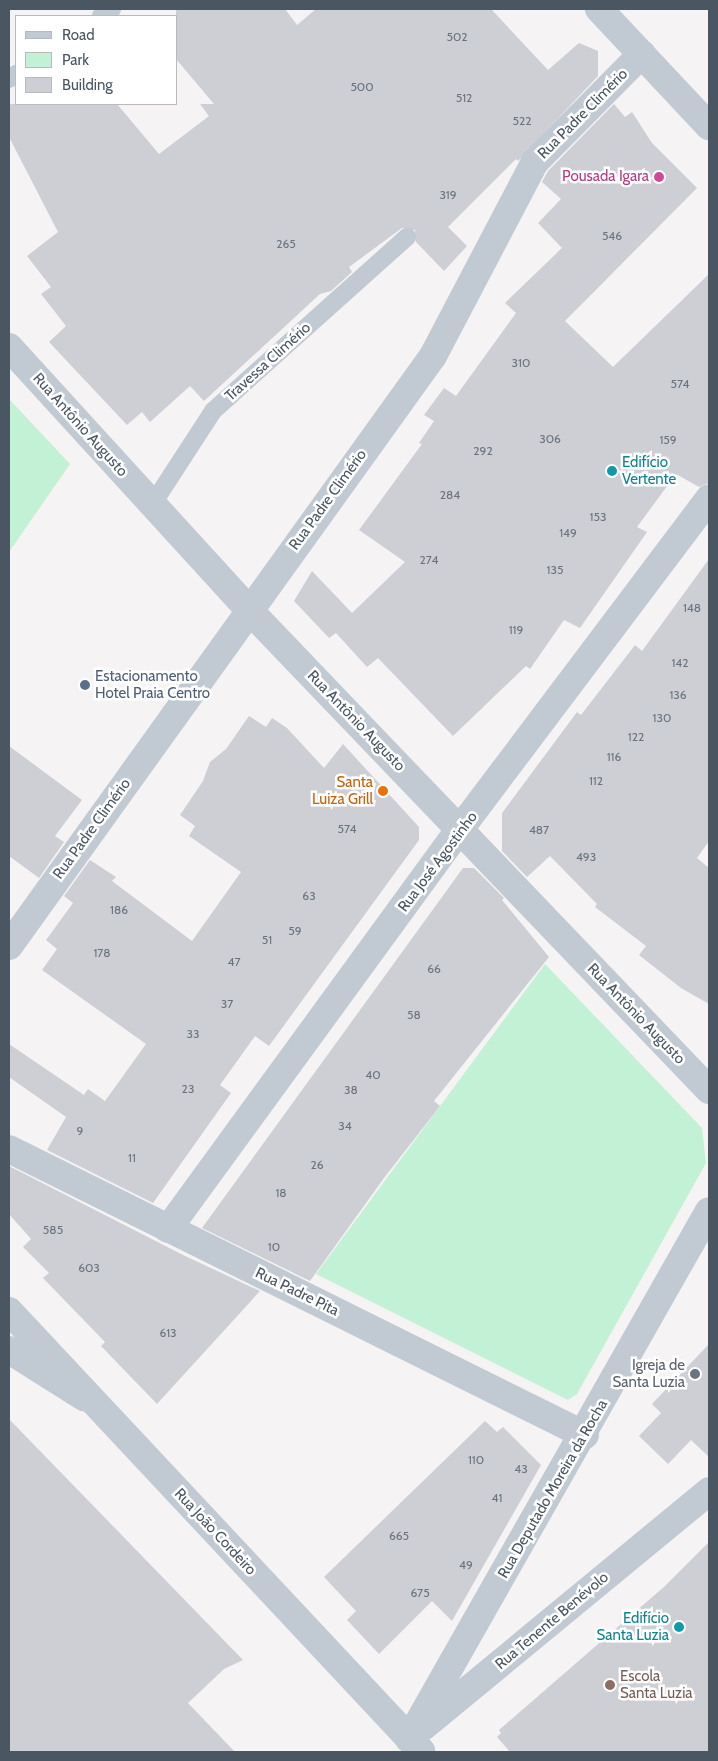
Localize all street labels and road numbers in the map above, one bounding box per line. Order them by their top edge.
street label: Rua Padre Climério [534,65,632,163]
street label: Travessa Climério [221,319,315,405]
street label: Rua Antônio Augusto [29,370,131,480]
street label: Rua Padre Climério [286,446,370,554]
street label: Rua Antônio Augusto [303,667,409,775]
street label: Rua Padre Climério [50,775,134,883]
street label: Rua José Agostinho [395,808,481,916]
street label: Rua Antônio Augusto [583,960,689,1068]
street label: Rua Padre Pita [252,1264,342,1320]
street label: Rua Deputado Moreira da Rocha [494,1397,612,1581]
street label: Rua João Cordeiro [170,1485,260,1579]
street label: Rua Tenente Benévolo [492,1568,612,1674]

